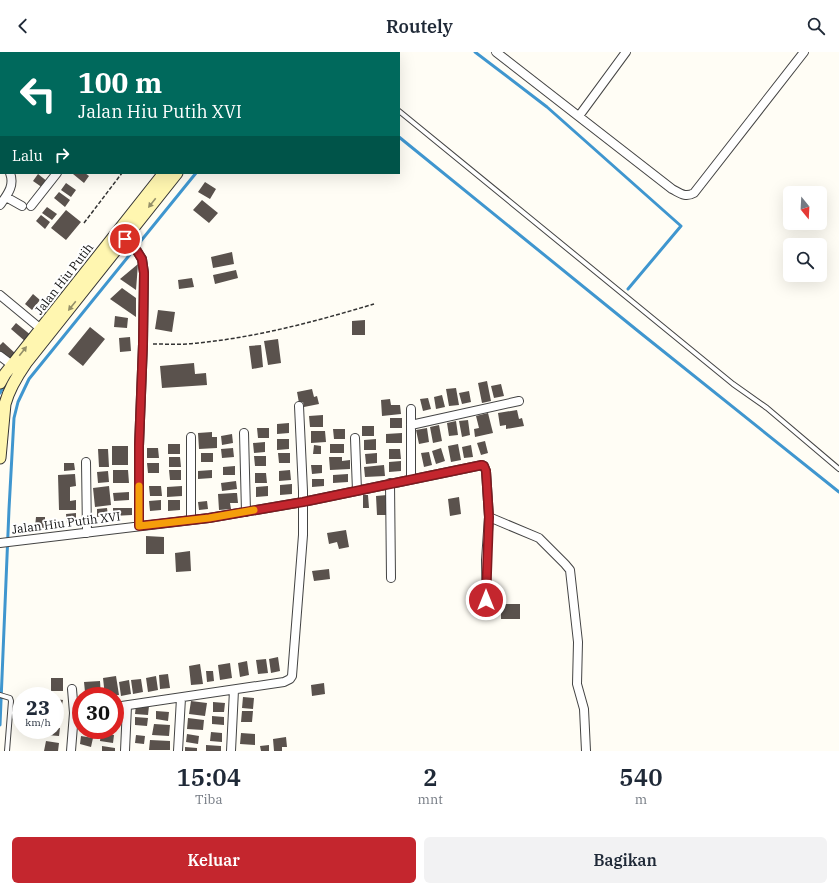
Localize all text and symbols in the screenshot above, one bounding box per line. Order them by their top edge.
icon: back [12,15,34,37]
text: Routely [386,15,453,38]
icon: search [805,15,827,37]
text: 100 m [78,64,162,101]
icon: left [12,68,64,120]
text: Jalan Hiu Putih XVI [78,100,242,123]
icon: right [51,144,73,166]
text: Lalu [12,146,43,165]
north arrow [783,186,827,230]
map controls [783,186,827,282]
one-way arrow [148,198,157,209]
pin [108,222,142,256]
icon: arrive [114,228,136,250]
button: search [783,238,827,282]
street label: Jalan Hiu Putih [31,240,96,317]
one-way arrow [68,301,77,311]
one-way arrow [19,346,27,357]
street label: Jalan Hiu Putih XVI [11,508,121,537]
position arrow [465,579,507,621]
speed limit sign: 30 [72,687,124,739]
text: 23 [26,694,50,721]
text: km/h [25,716,51,729]
text: 15:04 [176,761,241,793]
text: 2 [423,761,437,793]
text: 540 [619,761,663,793]
text: Tiba [195,791,223,808]
text: mnt [418,791,443,808]
text: m [635,791,647,808]
button: Keluar [12,837,416,883]
button: Bagikan [424,837,827,883]

